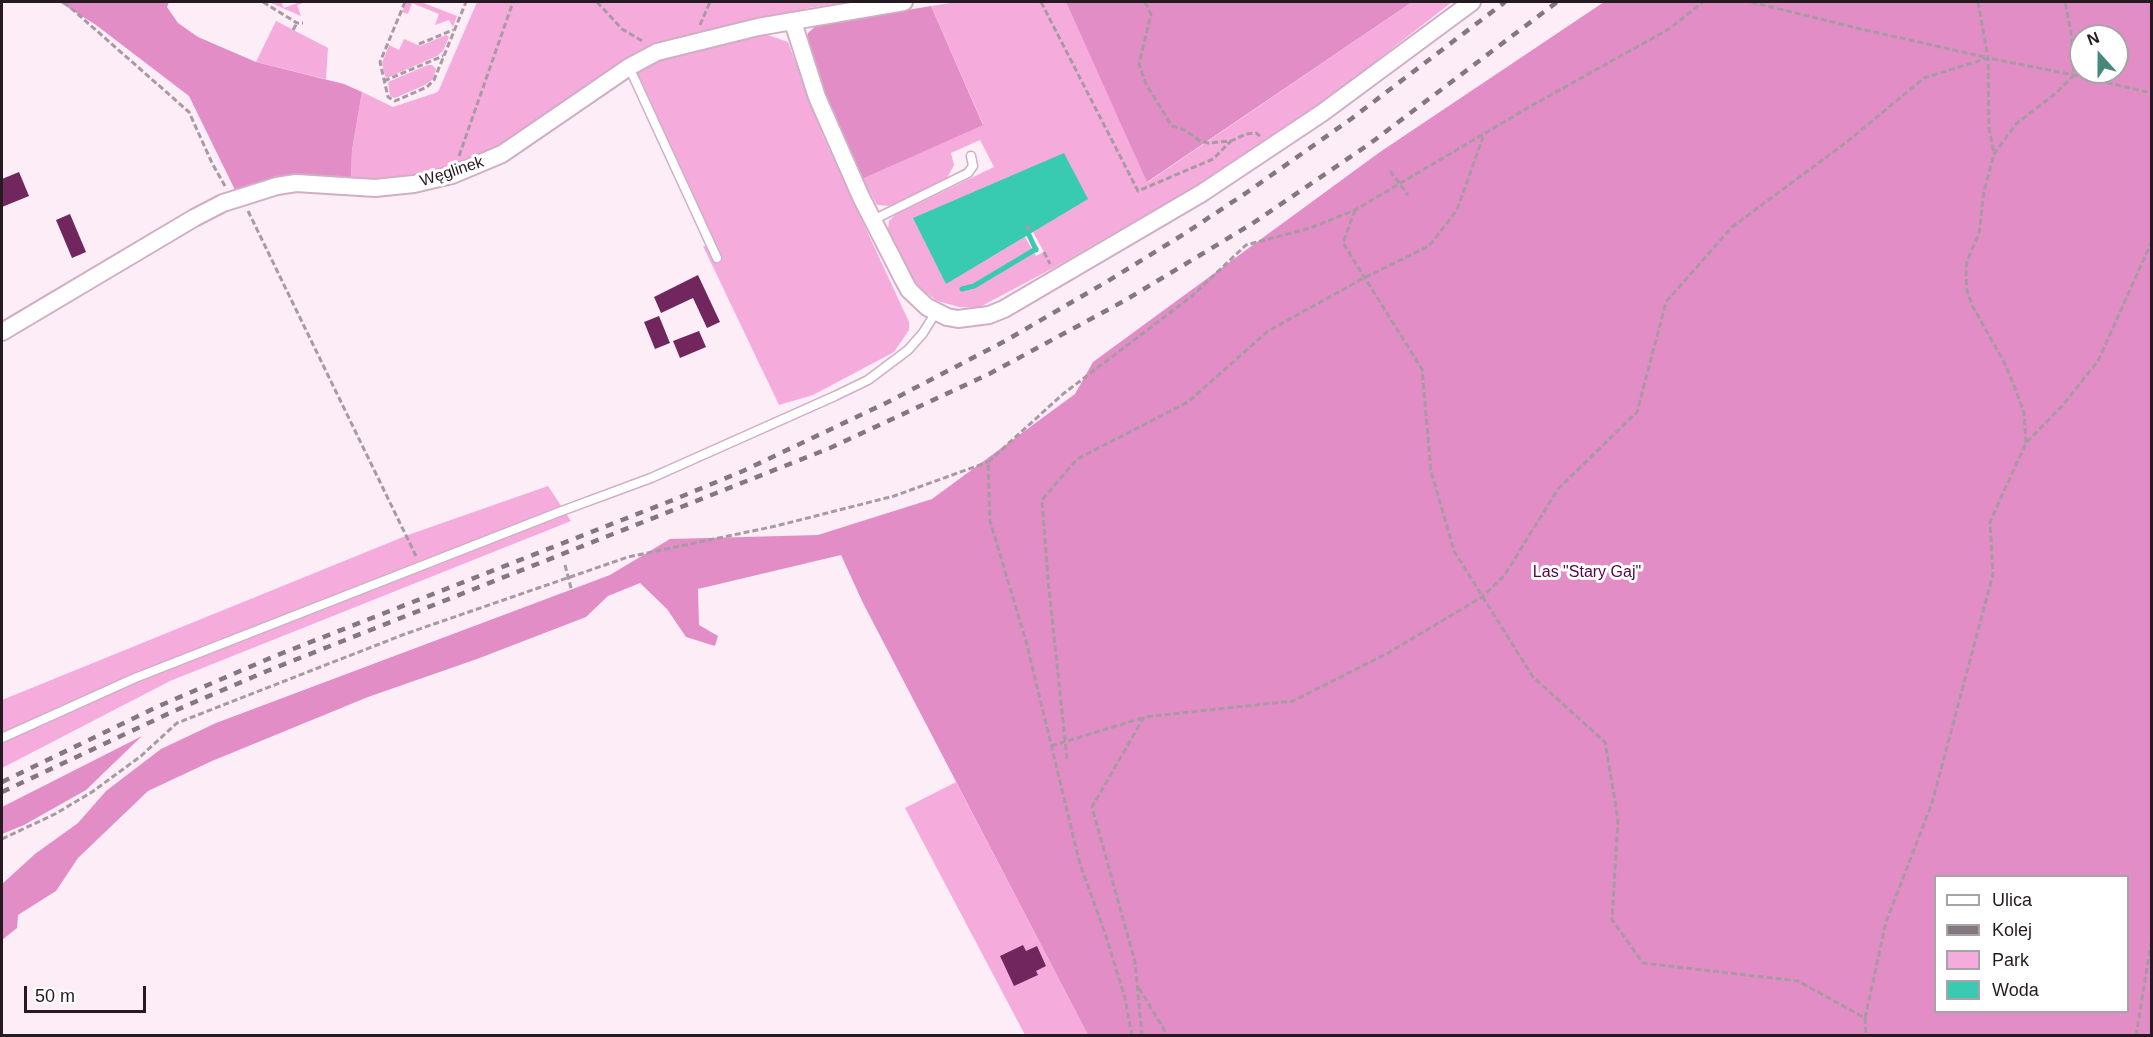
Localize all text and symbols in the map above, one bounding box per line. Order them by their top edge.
north arrow [2069,24,2129,84]
text: N [2085,29,2102,49]
street label: Węglinek [418,153,486,191]
park label: Las "Stary Gaj" [1533,563,1641,583]
legend [1934,875,2129,1013]
text: Ulica [1992,890,2032,910]
text: Kolej [1992,920,2032,940]
text: Park [1992,950,2029,970]
scale bar [27,974,148,1012]
text: Woda [1992,980,2039,1000]
text: 50 m [35,986,75,1006]

